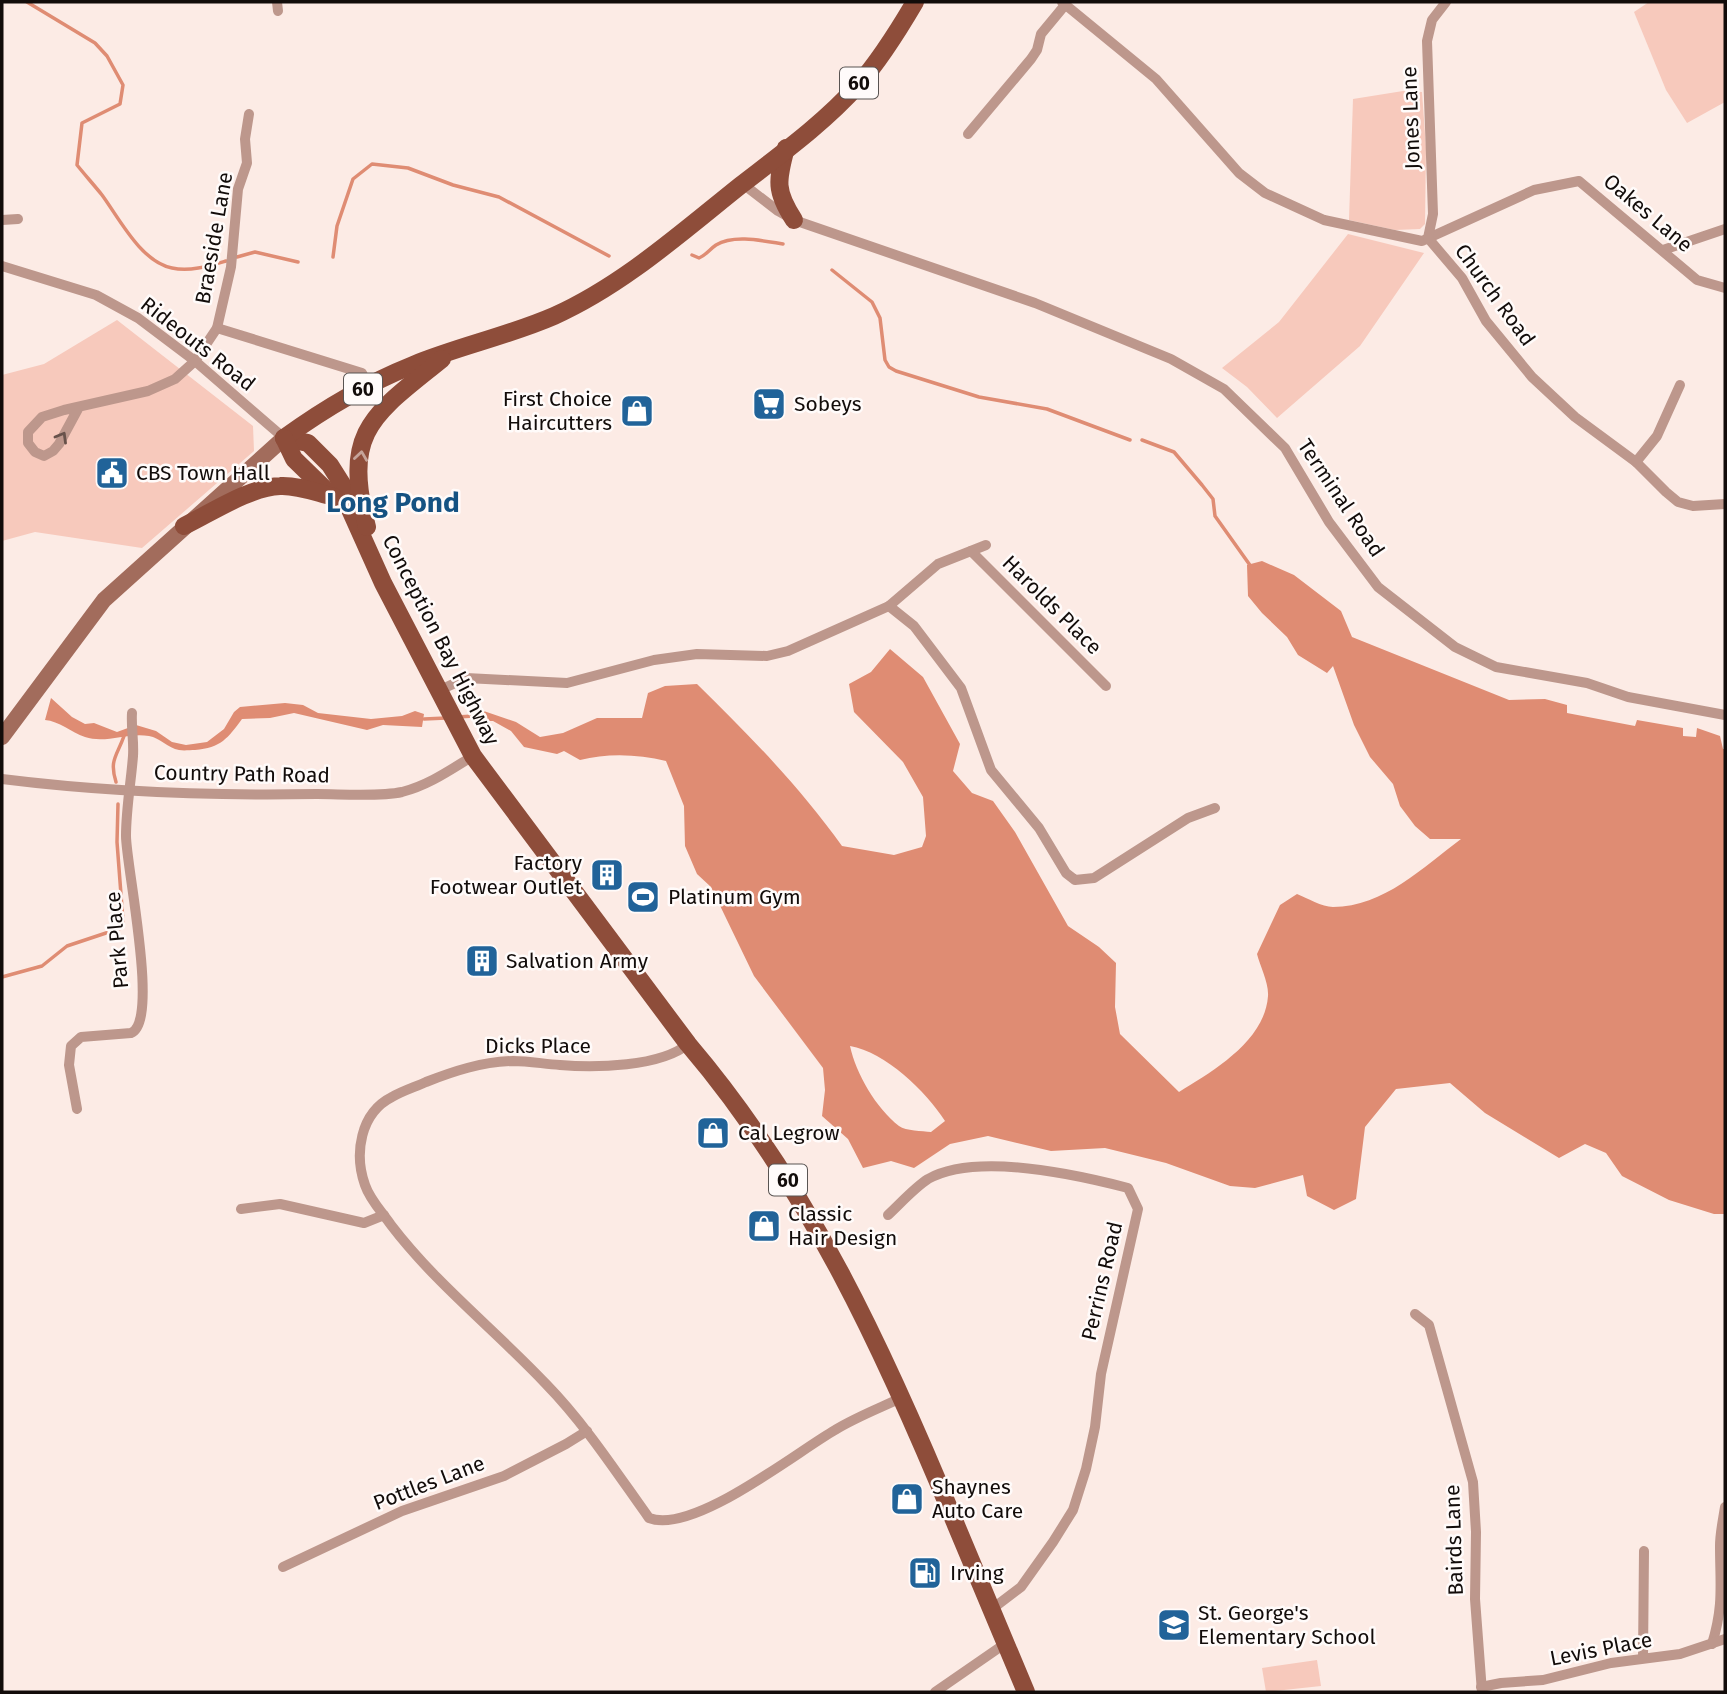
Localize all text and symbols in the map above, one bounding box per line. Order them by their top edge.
street label: Jones Lane [1396,66,1426,170]
road number: 60 [840,68,878,99]
street label: Oakes Lane [1598,168,1698,258]
street label: Braeside Lane [190,170,238,306]
street label: Church Road [1449,239,1541,351]
street label: Rideouts Road [135,291,261,397]
road number: 60 [344,374,382,404]
supermarket icon: Sobeys [750,385,788,423]
place label: First Choice Haircutters [503,386,612,436]
place label: Sobeys [794,391,862,417]
shop icon: First Choice Haircutters [618,392,656,430]
one-way arrow [54,431,67,444]
street label: Terminal Road [1292,434,1390,562]
one-way arrow [353,450,368,462]
public building icon: CBS Town Hall [93,454,131,492]
place label: CBS Town Hall [136,460,270,486]
district label: Long Pond [326,486,460,519]
street label: Conception Bay Highway [377,530,506,750]
street label: Harolds Place [997,550,1107,660]
street label: Country Path Road [154,759,330,789]
place label: Factory Footwear Outlet [430,850,583,900]
building icon: Factory Footwear Outlet [588,856,626,894]
sports icon: Platinum Gym [624,878,662,916]
place label: Platinum Gym [668,884,801,910]
street label: Park Place [100,890,134,990]
building icon: Salvation Army [463,942,501,980]
place label: Salvation Army [506,948,649,974]
street label: Dicks Place [485,1033,591,1059]
shop icon: Cal Legrow [694,1114,732,1152]
place label: Cal Legrow [738,1120,840,1146]
road number: 60 [769,1164,807,1196]
place label: Classic Hair Design [788,1201,897,1251]
shop icon: Classic Hair Design [745,1207,783,1245]
street label: Perrins Road [1076,1219,1128,1343]
street label: Pottles Lane [370,1450,488,1516]
place label: Shaynes Auto Care [932,1474,1023,1524]
shop icon: Shaynes Auto Care [888,1480,926,1518]
street label: Bairds Lane [1439,1484,1469,1596]
fuel station icon: Irving [906,1554,944,1592]
place label: Irving [950,1560,1004,1586]
place label: St. George's Elementary School [1198,1600,1376,1650]
school or university icon: St. George's Elementary School [1155,1606,1193,1644]
street label: Levis Place [1548,1626,1654,1672]

